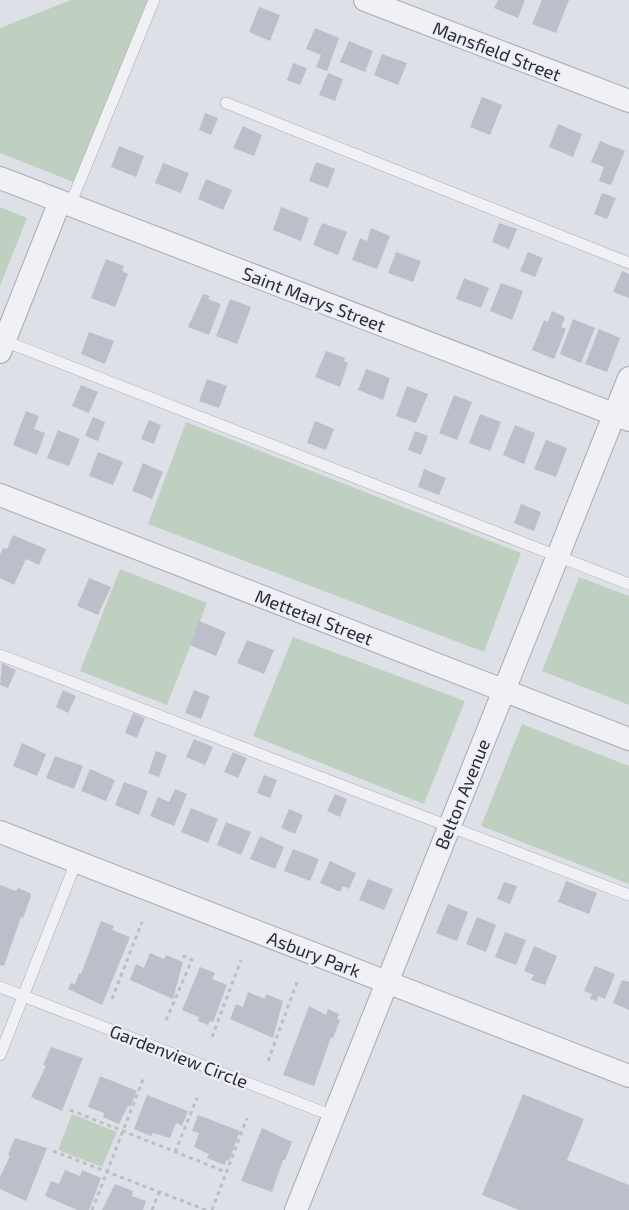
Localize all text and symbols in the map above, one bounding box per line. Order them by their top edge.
street label: Mansfield Street [430,16,564,86]
street label: Saint Marys Street [239,262,389,336]
street label: Mettetal Street [252,584,376,650]
street label: Belton Avenue [430,735,494,853]
street label: Asbury Park [264,926,364,982]
street label: Gardenview Circle [107,1020,251,1092]

